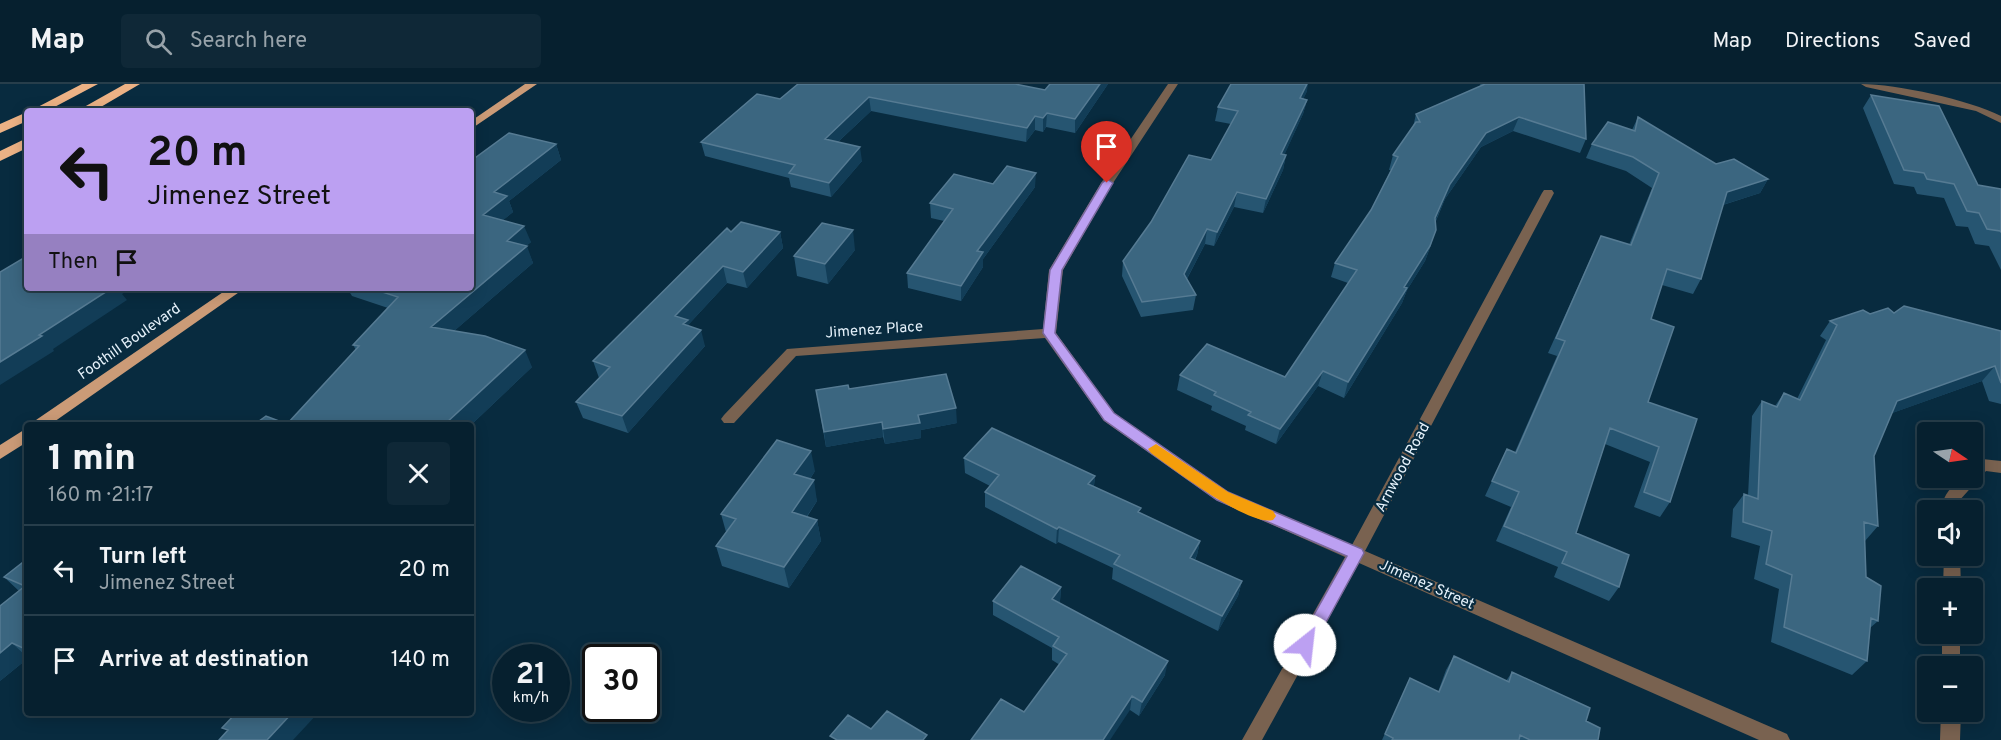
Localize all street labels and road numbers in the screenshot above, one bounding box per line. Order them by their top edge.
street label: Foothill Boulevard [75,300,185,385]
street label: Jimenez Place [825,318,924,343]
street label: Arnwood Road [1372,420,1435,516]
street label: Jimenez Street [1376,556,1477,615]

